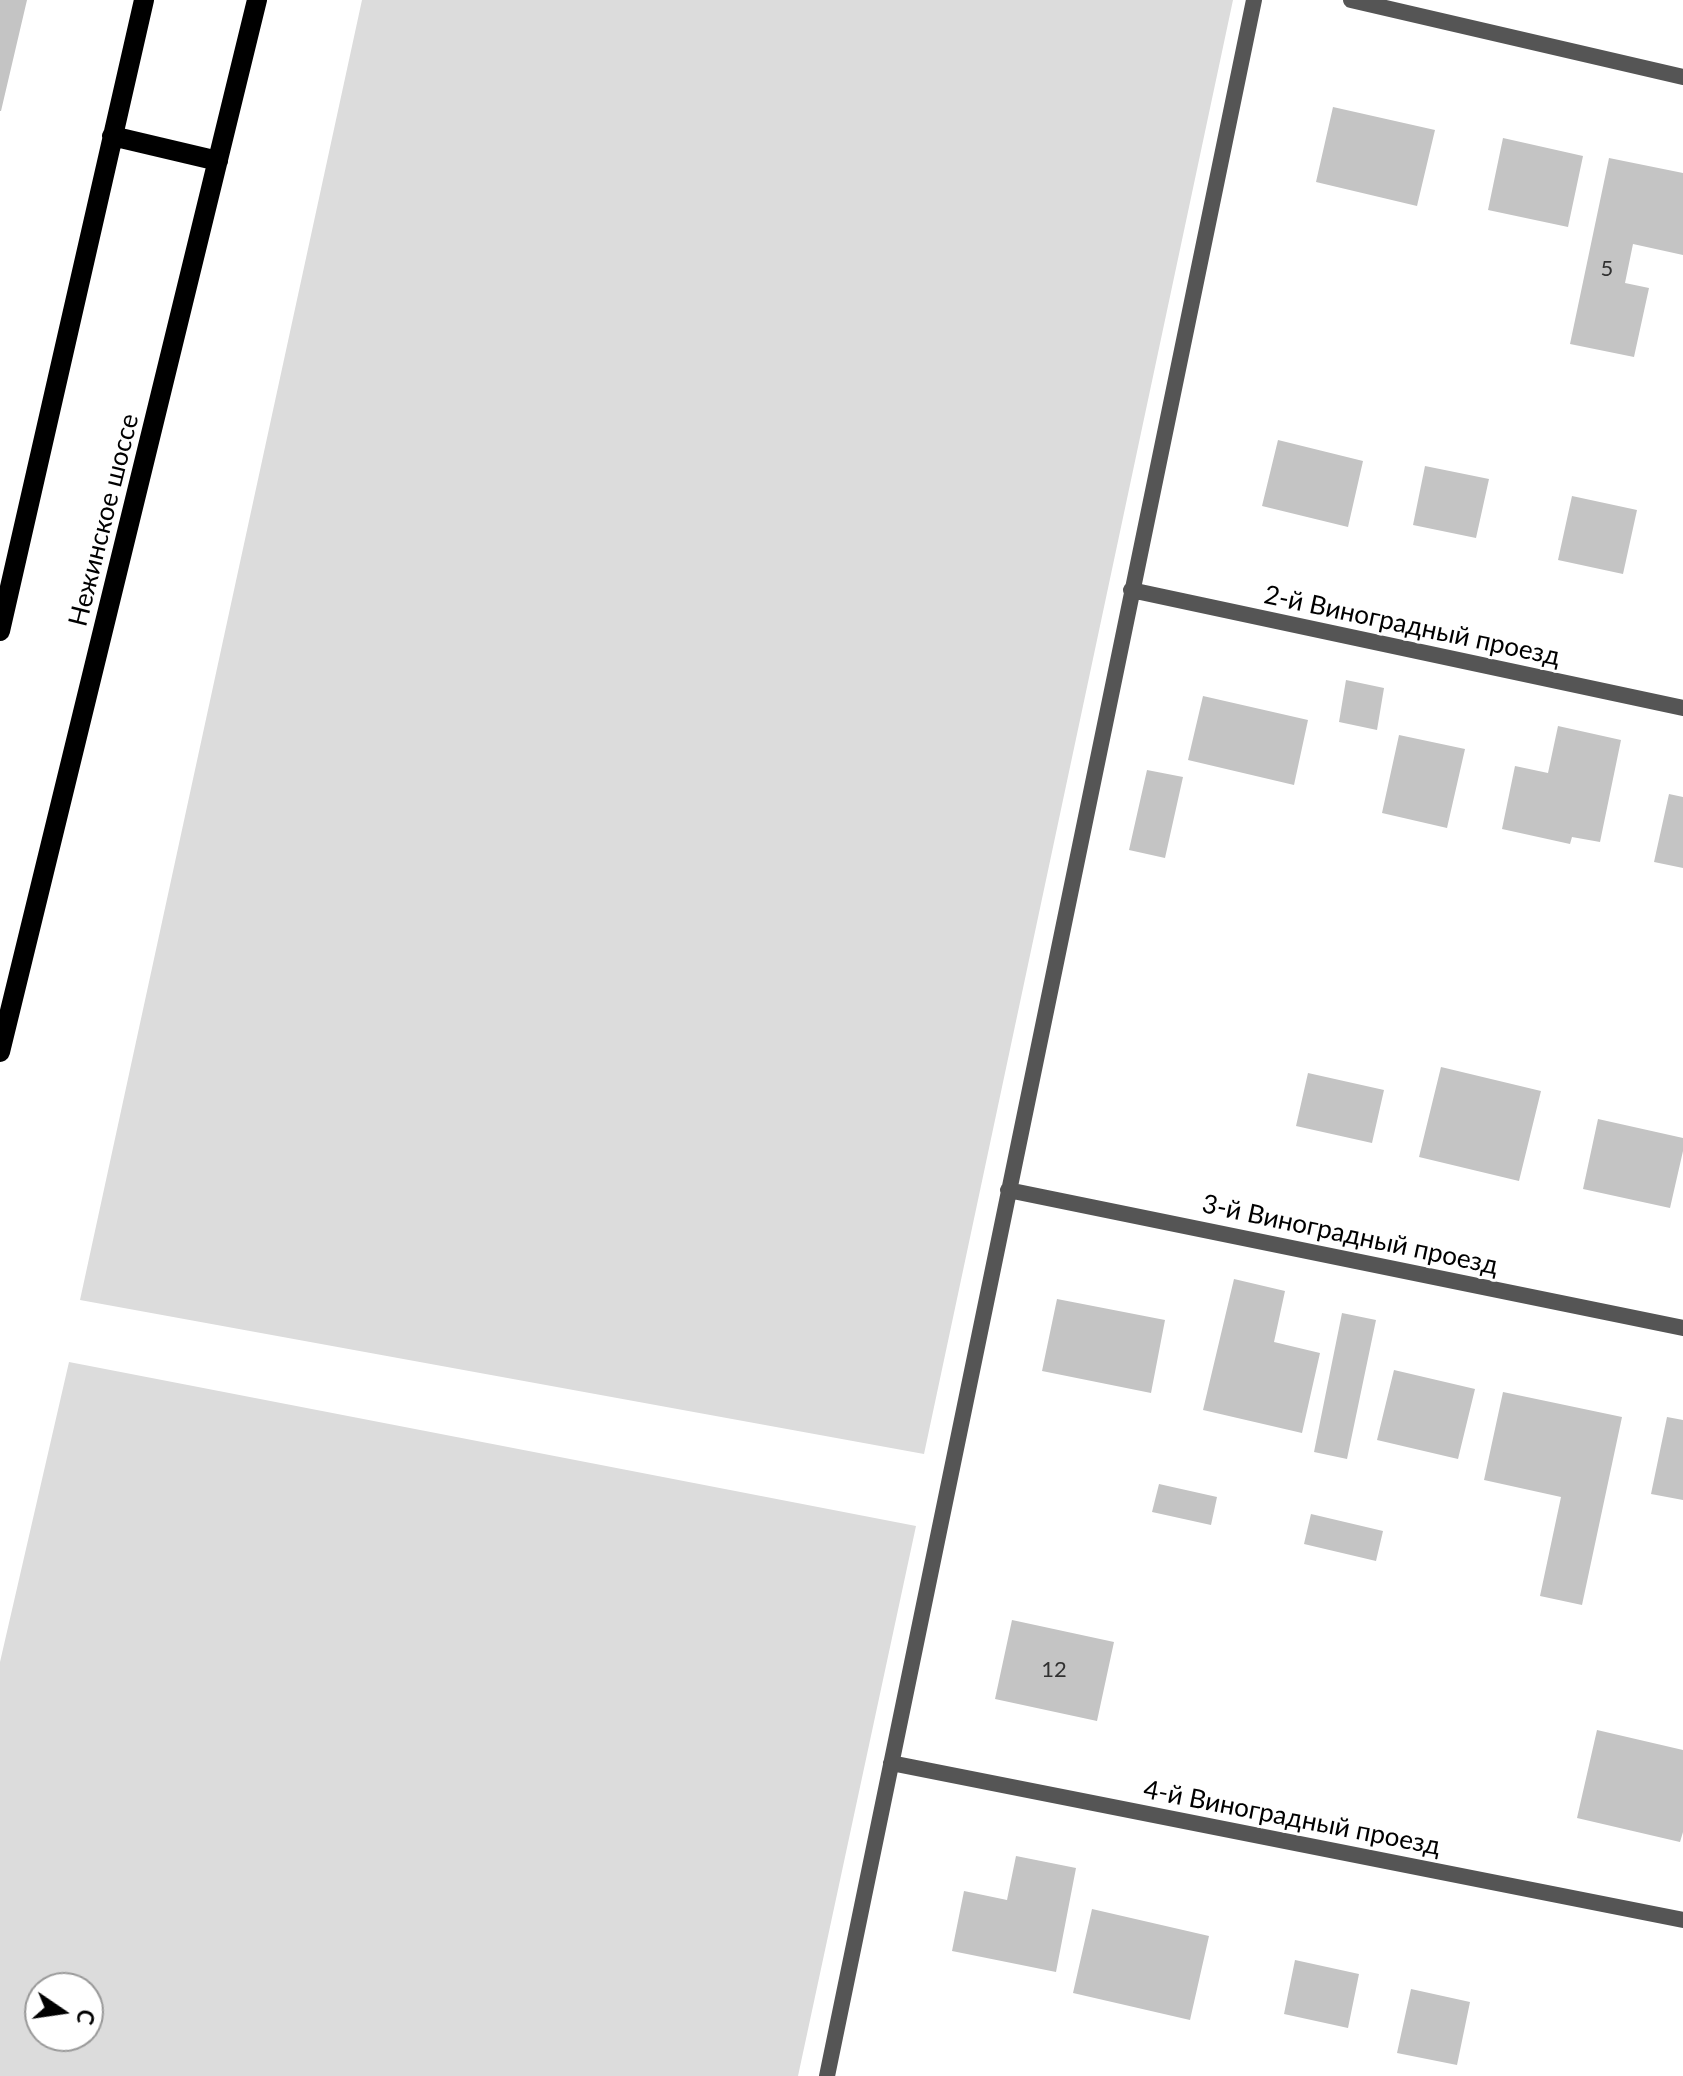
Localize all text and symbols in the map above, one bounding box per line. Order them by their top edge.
house number: 5 [1601,256,1613,282]
street label: Нежинское шоссе [63,411,145,629]
street label: 2-й Виноградный проезд [1261,579,1563,673]
street label: 3-й Виноградный проезд [1199,1188,1501,1282]
house number: 12 [1041,1657,1067,1683]
street label: 4-й Виноградный проезд [1141,1774,1443,1862]
north arrow [24,1972,104,2052]
text: С [71,2007,101,2027]

